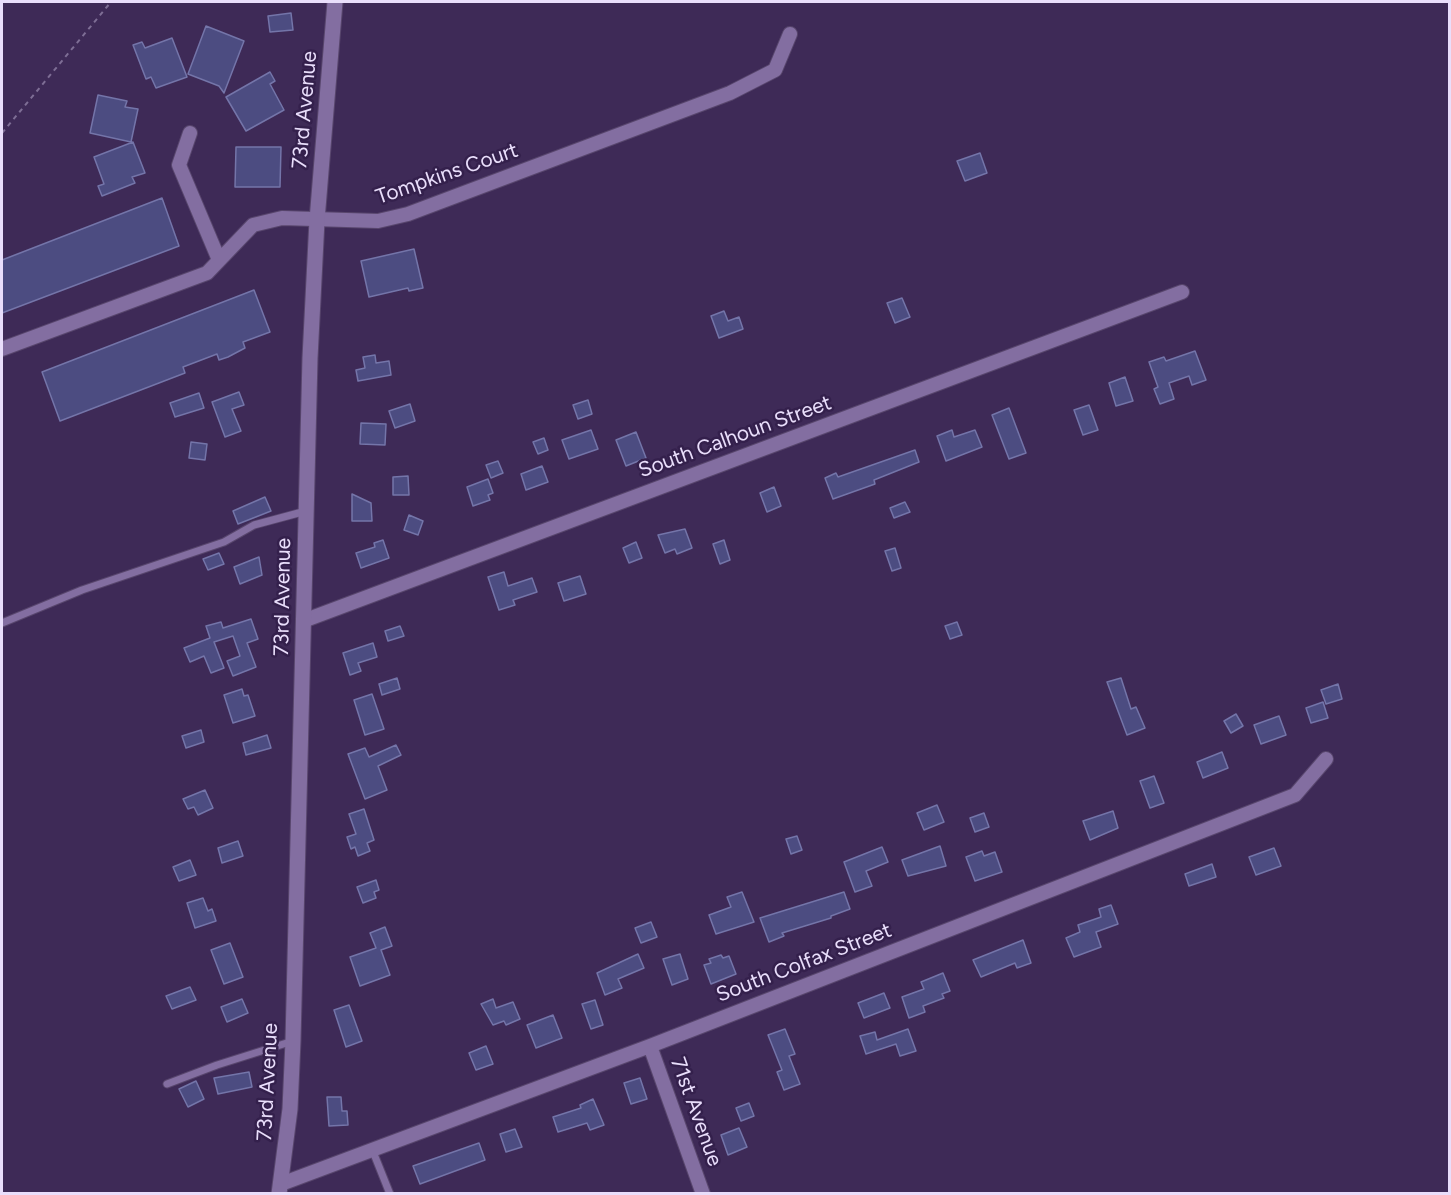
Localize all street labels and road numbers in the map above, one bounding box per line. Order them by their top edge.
street label: 73rd Avenue [287,50,323,170]
street label: Tompkins Court [373,138,521,210]
street label: South Calhoun Street [635,390,835,484]
street label: 73rd Avenue [269,538,297,656]
street label: South Colfax Street [713,918,895,1008]
street label: 73rd Avenue [252,1022,284,1142]
street label: 71st Avenue [665,1054,727,1170]

